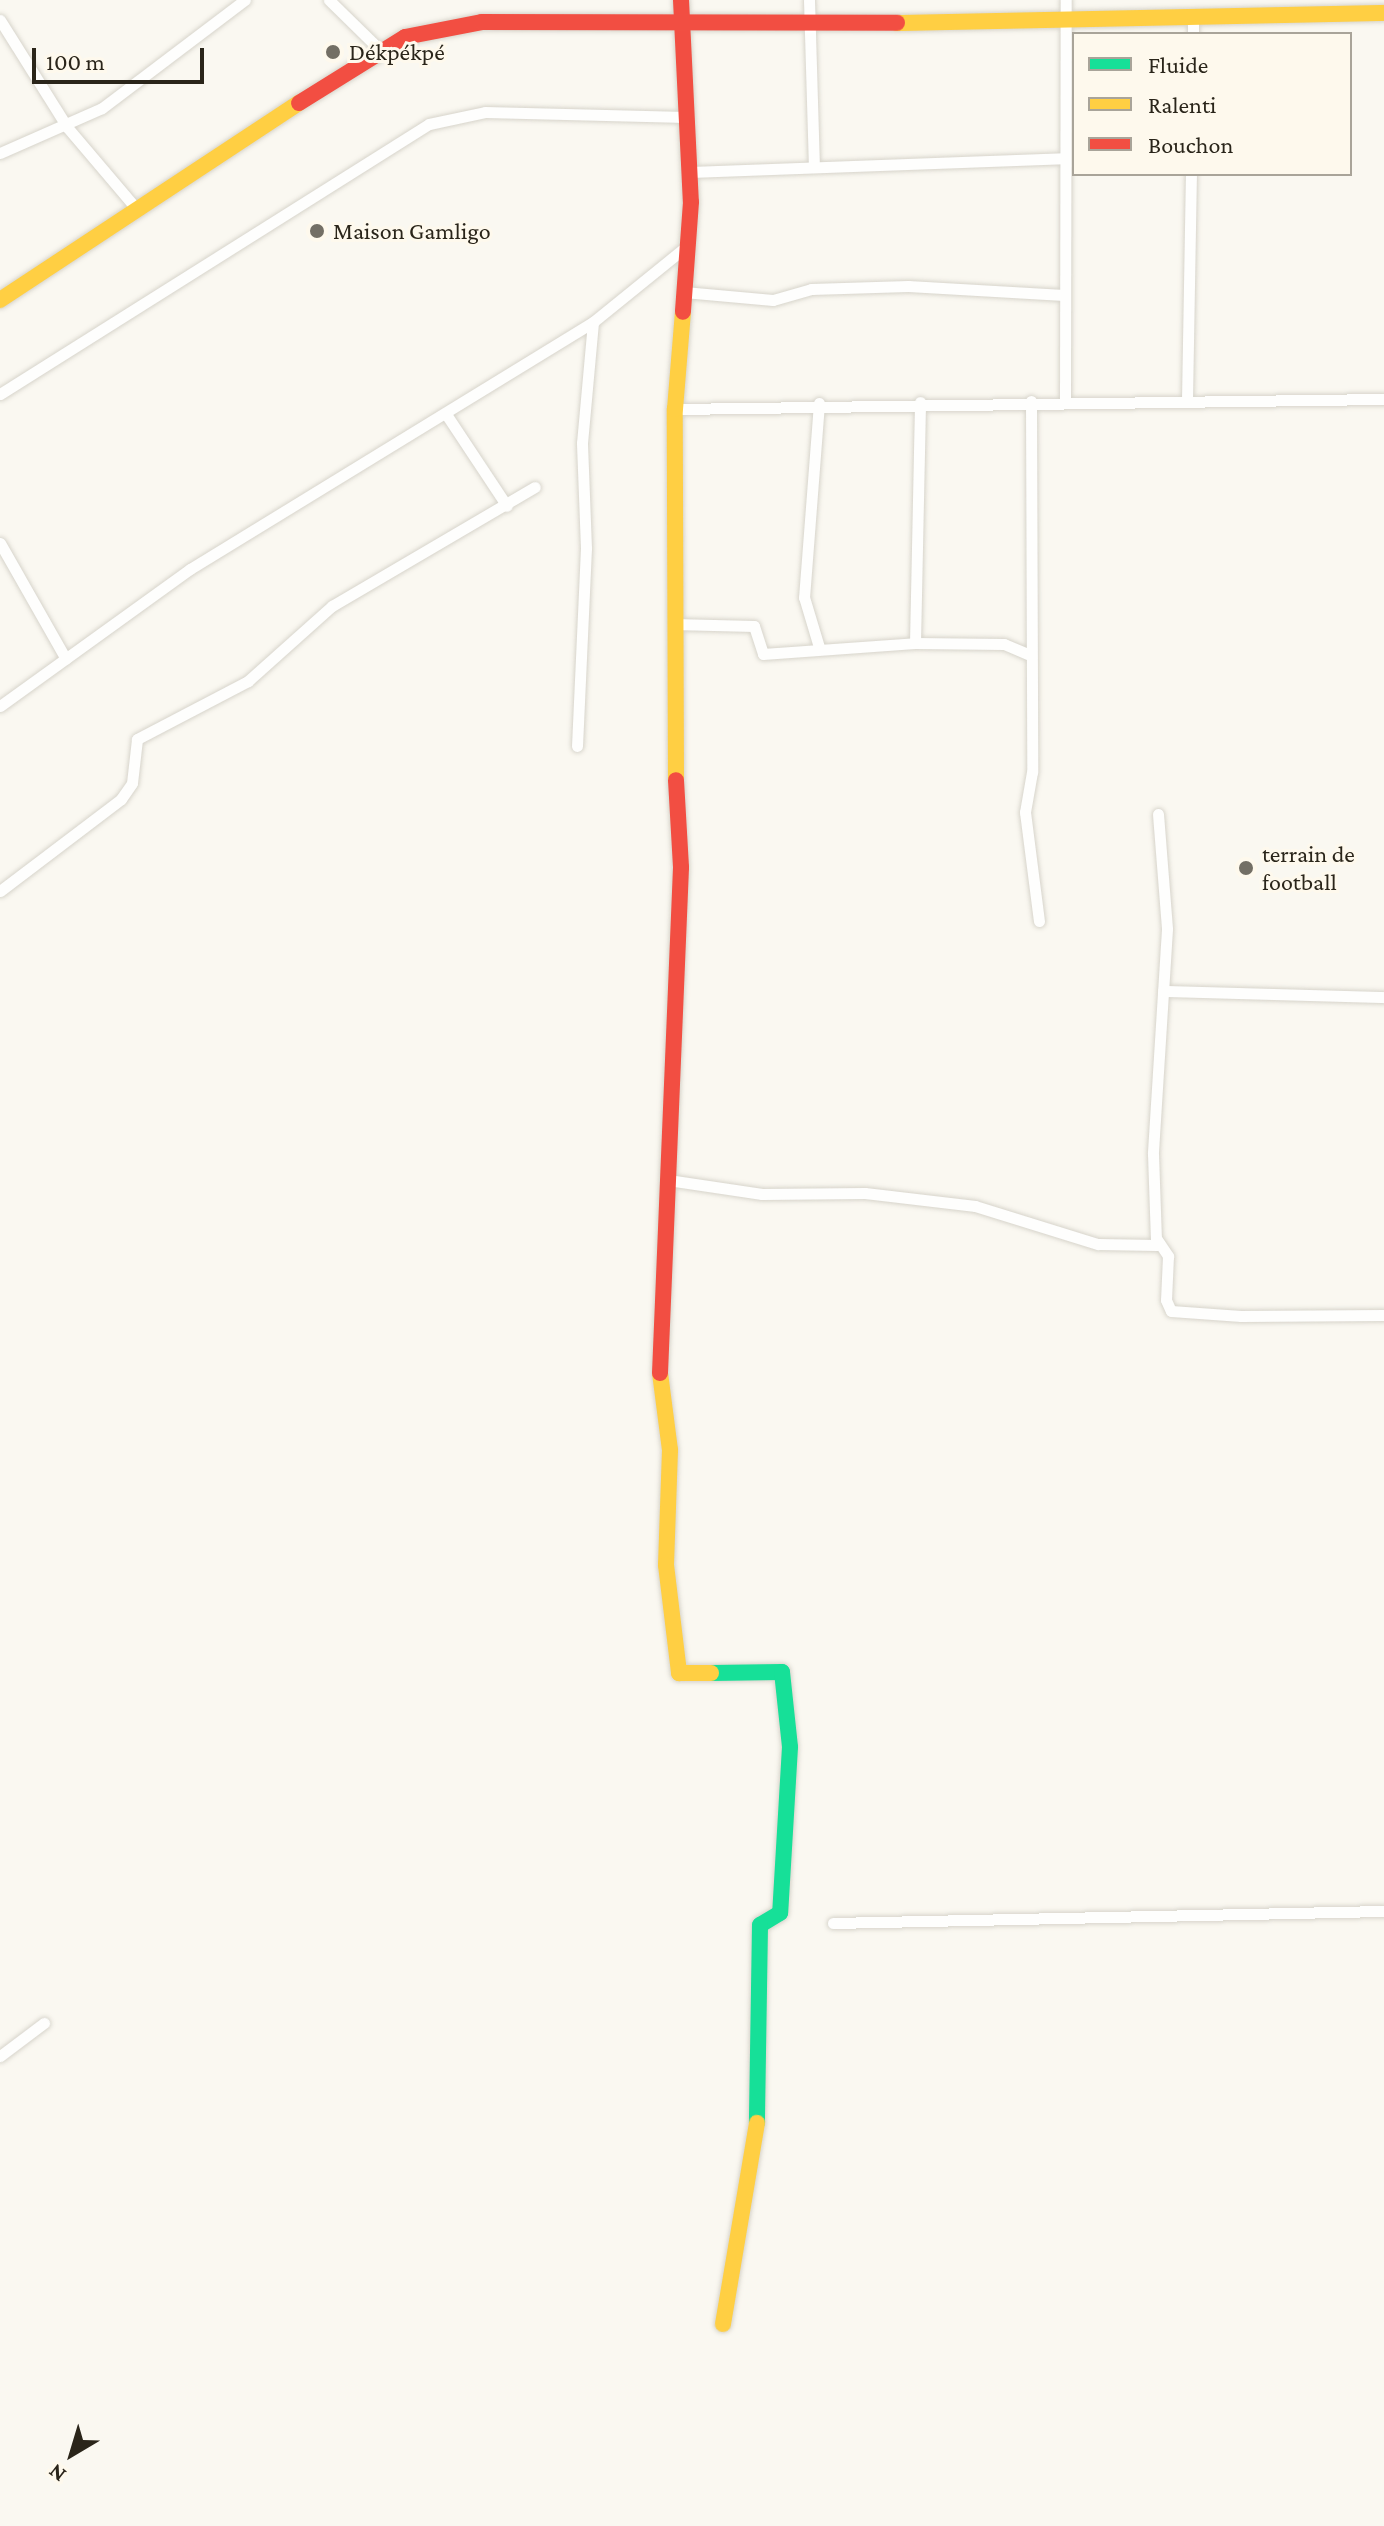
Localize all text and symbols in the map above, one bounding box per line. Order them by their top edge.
scale bar [36,32,208,82]
legend [1072,32,1352,176]
place label: Dékpékpé [349,38,445,66]
marker: Dékpékpé [324,43,342,61]
text: 100 m [46,48,105,75]
text: Fluide [1148,51,1208,78]
text: Ralenti [1148,91,1216,118]
text: Bouchon [1148,131,1233,158]
place label: Maison Gamligo [333,217,491,245]
marker: Maison Gamligo [308,222,326,240]
place label: terrain de football [1262,840,1355,896]
marker: terrain de football [1237,859,1255,877]
north arrow [32,2414,112,2494]
text: N [43,2459,71,2488]

